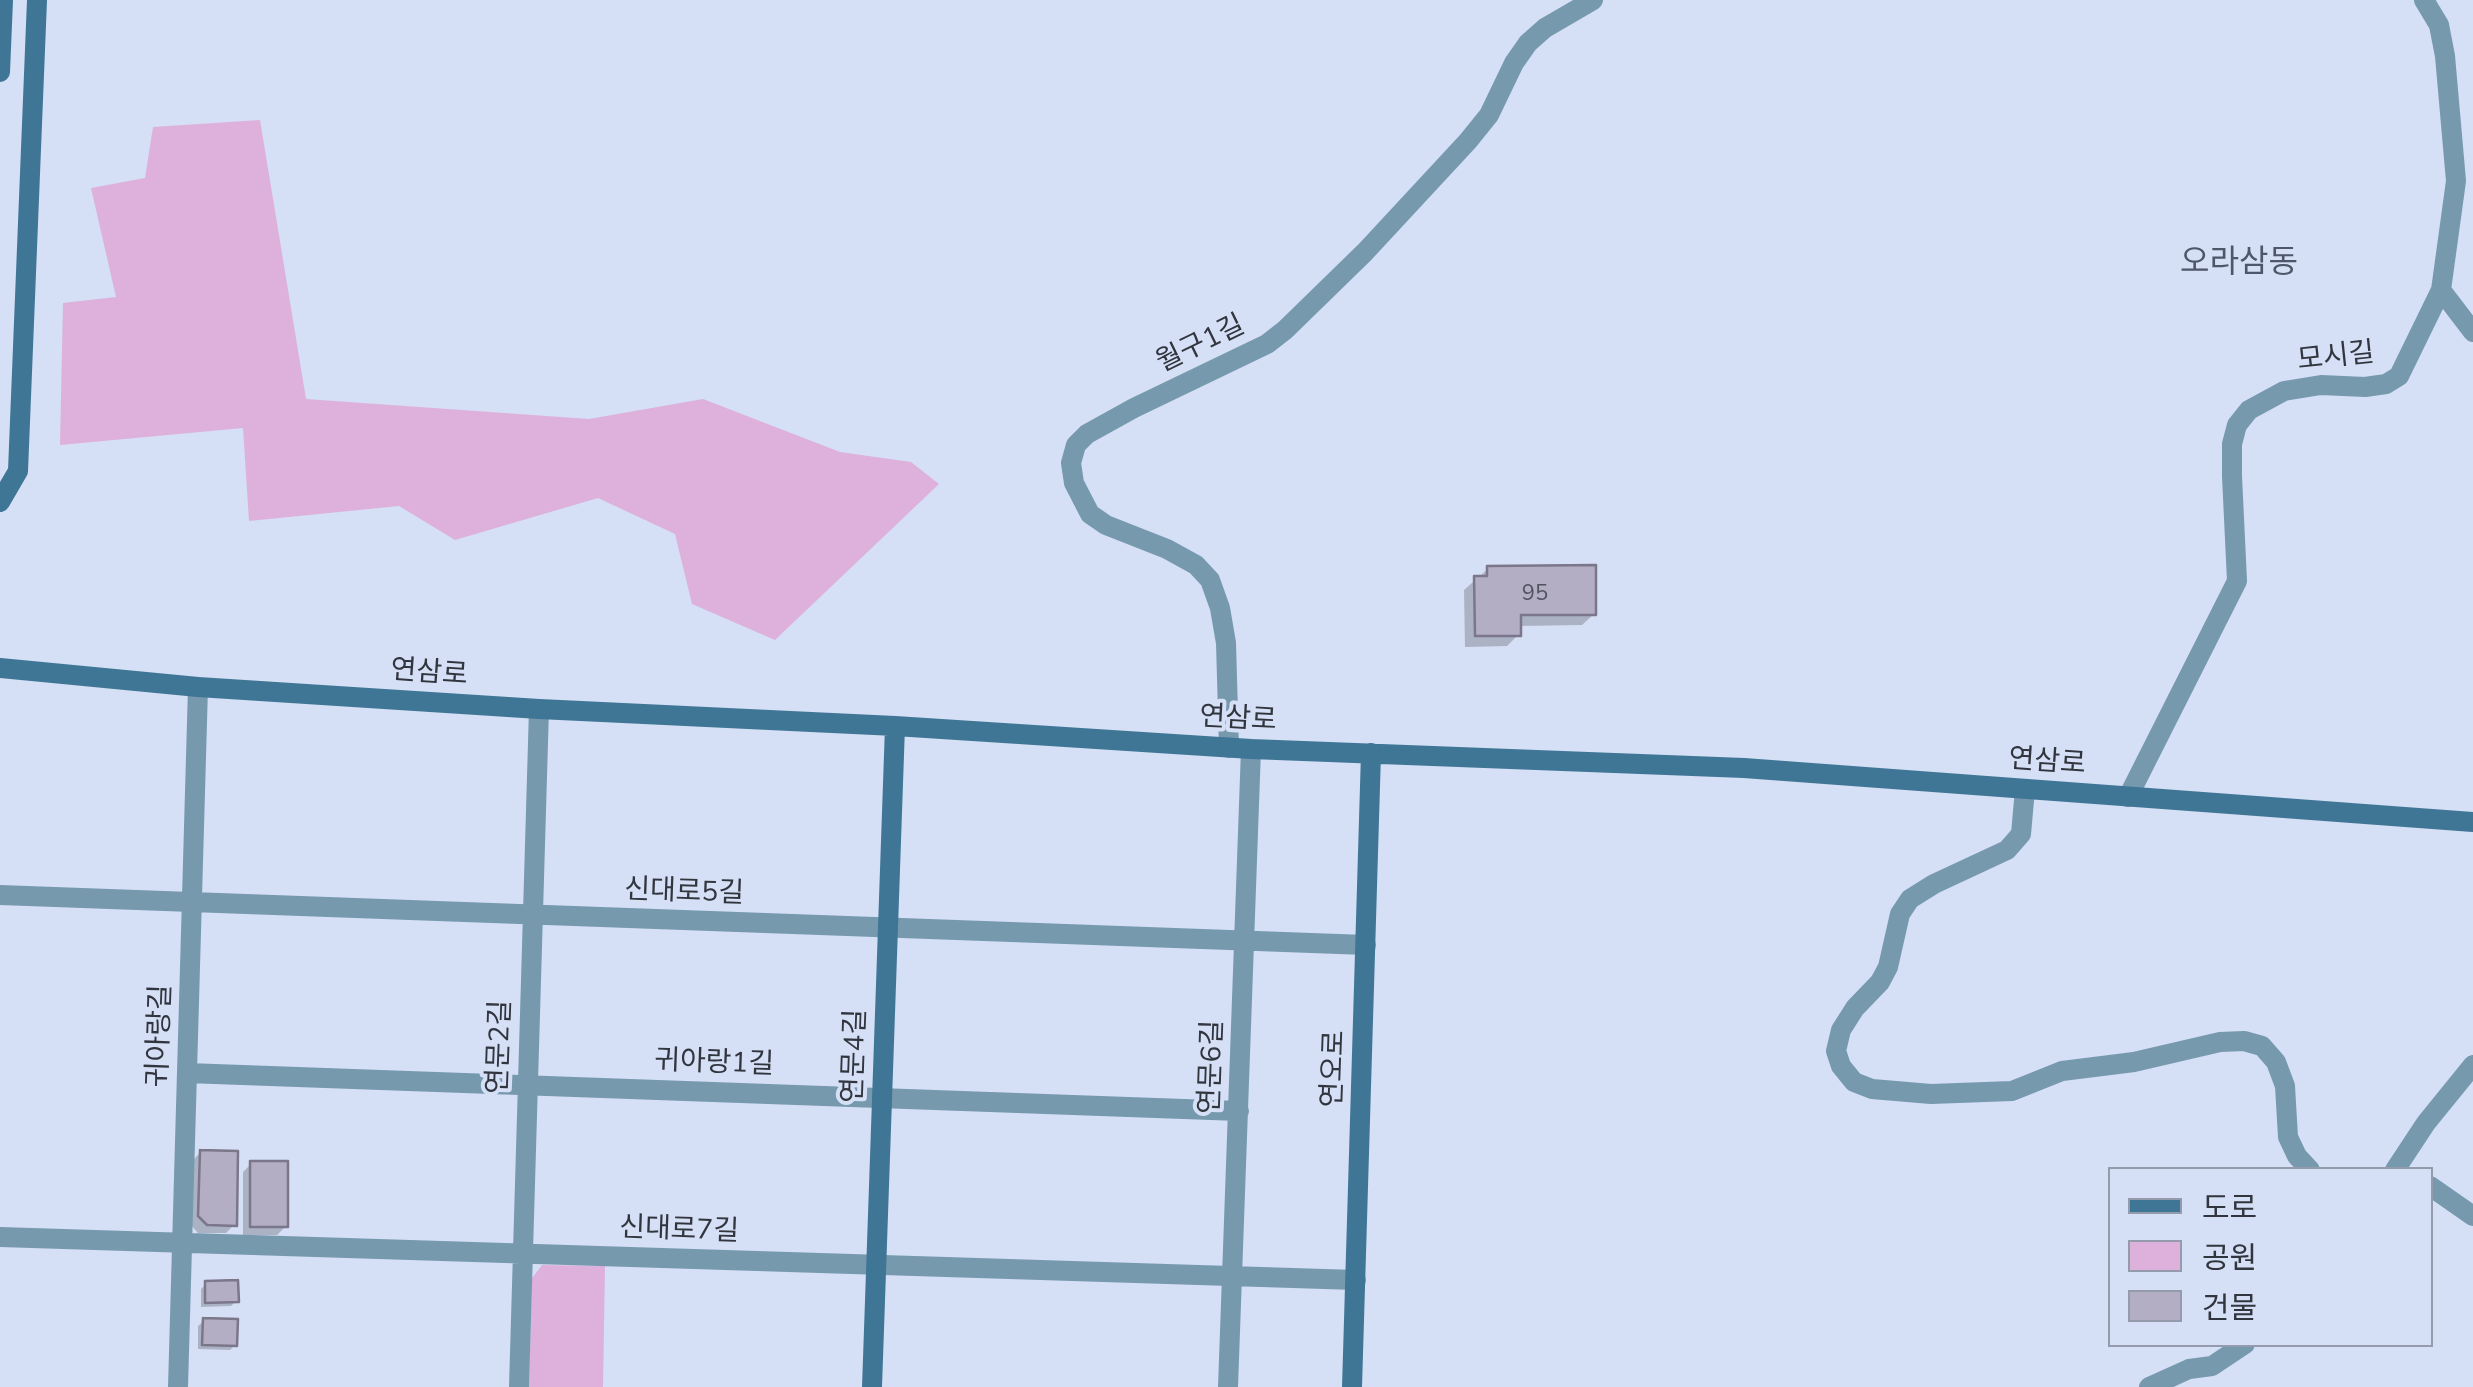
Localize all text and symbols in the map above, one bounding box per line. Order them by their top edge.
district label: 오라삼동 [2180,245,2298,283]
street label: 월구1길 [1151,309,1251,381]
street label: 모시길 [2296,337,2376,379]
house number: 95 [1522,582,1548,608]
street label: 연삼로 [389,655,469,693]
street label: 연삼로 [1199,701,1277,739]
street label: 연삼로 [2007,744,2087,782]
street label: 신대로5길 [624,874,744,912]
street label: 귀아랑길 [142,984,180,1088]
street label: 연문2길 [483,999,519,1095]
street label: 연문4길 [838,1008,874,1104]
street label: 연문6길 [1195,1019,1231,1115]
street label: 연오로 [1317,1030,1353,1108]
street label: 귀아랑1길 [654,1045,774,1083]
legend [2108,1167,2433,1347]
text: 도로 [2202,1188,2257,1229]
street label: 신대로7길 [619,1212,739,1250]
text: 공원 [2202,1238,2257,1279]
text: 건물 [2202,1288,2257,1329]

